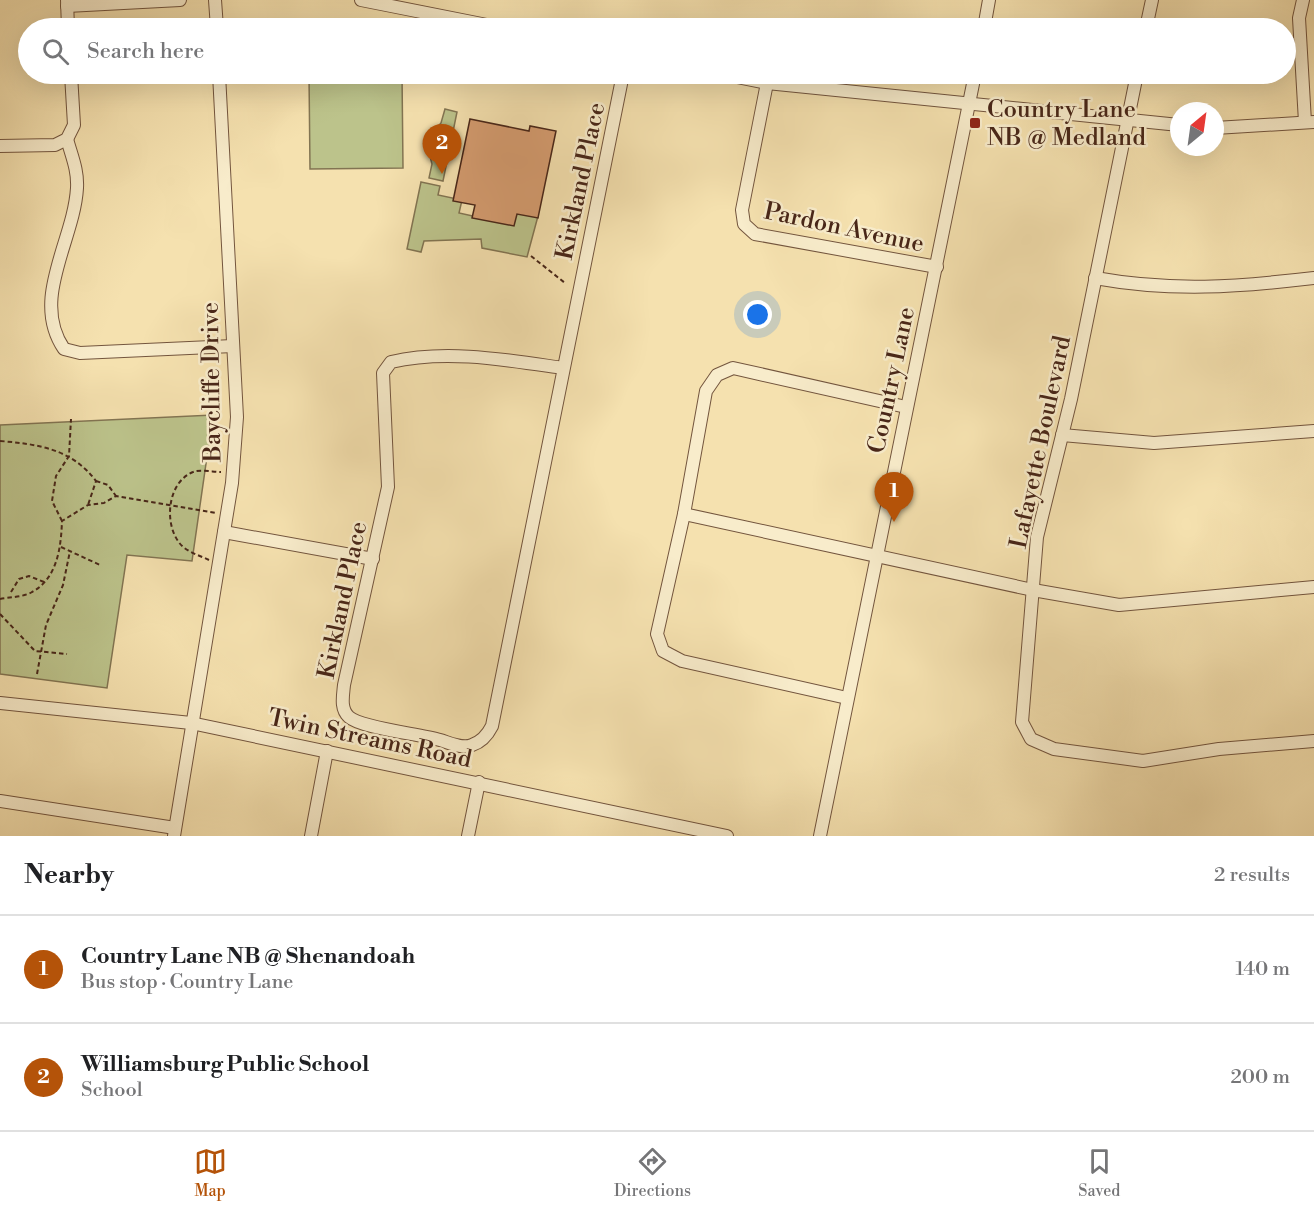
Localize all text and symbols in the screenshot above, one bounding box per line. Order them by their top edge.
search box [18,18,1296,84]
icon: search [39,35,72,68]
text: Search here [87,38,204,65]
place label: Country Lane NB @ Medland [987,95,1146,153]
street label: Kirkland Place [550,100,612,263]
north arrow [1170,102,1224,156]
marker: Country Lane NB @ Medland [968,116,982,130]
pin: 2 [422,124,462,174]
street label: Pardon Avenue [761,196,927,260]
your location [743,300,772,329]
street label: Baycliffe Drive [196,302,228,463]
street label: Country Lane [862,304,922,456]
street label: Lafayette Boulevard [1004,333,1078,551]
pin: 1 [874,472,914,522]
street label: Kirkland Place [312,519,374,682]
street label: Twin Streams Road [265,703,475,775]
text: Nearby [24,859,114,891]
text: 2 results [1214,863,1290,888]
text: Country Lane NB @ Shenandoah [81,943,415,970]
text: 1 [39,957,48,982]
text: 140 m [1235,957,1290,982]
text: Bus stop · Country Lane [81,970,293,995]
text: Williamsburg Public School [81,1051,369,1078]
text: 2 [37,1065,50,1090]
text: 200 m [1230,1065,1290,1090]
text: School [81,1078,143,1103]
tab: Map [194,1145,227,1201]
tab: Directions [614,1145,691,1201]
tab: Saved [1078,1145,1120,1201]

